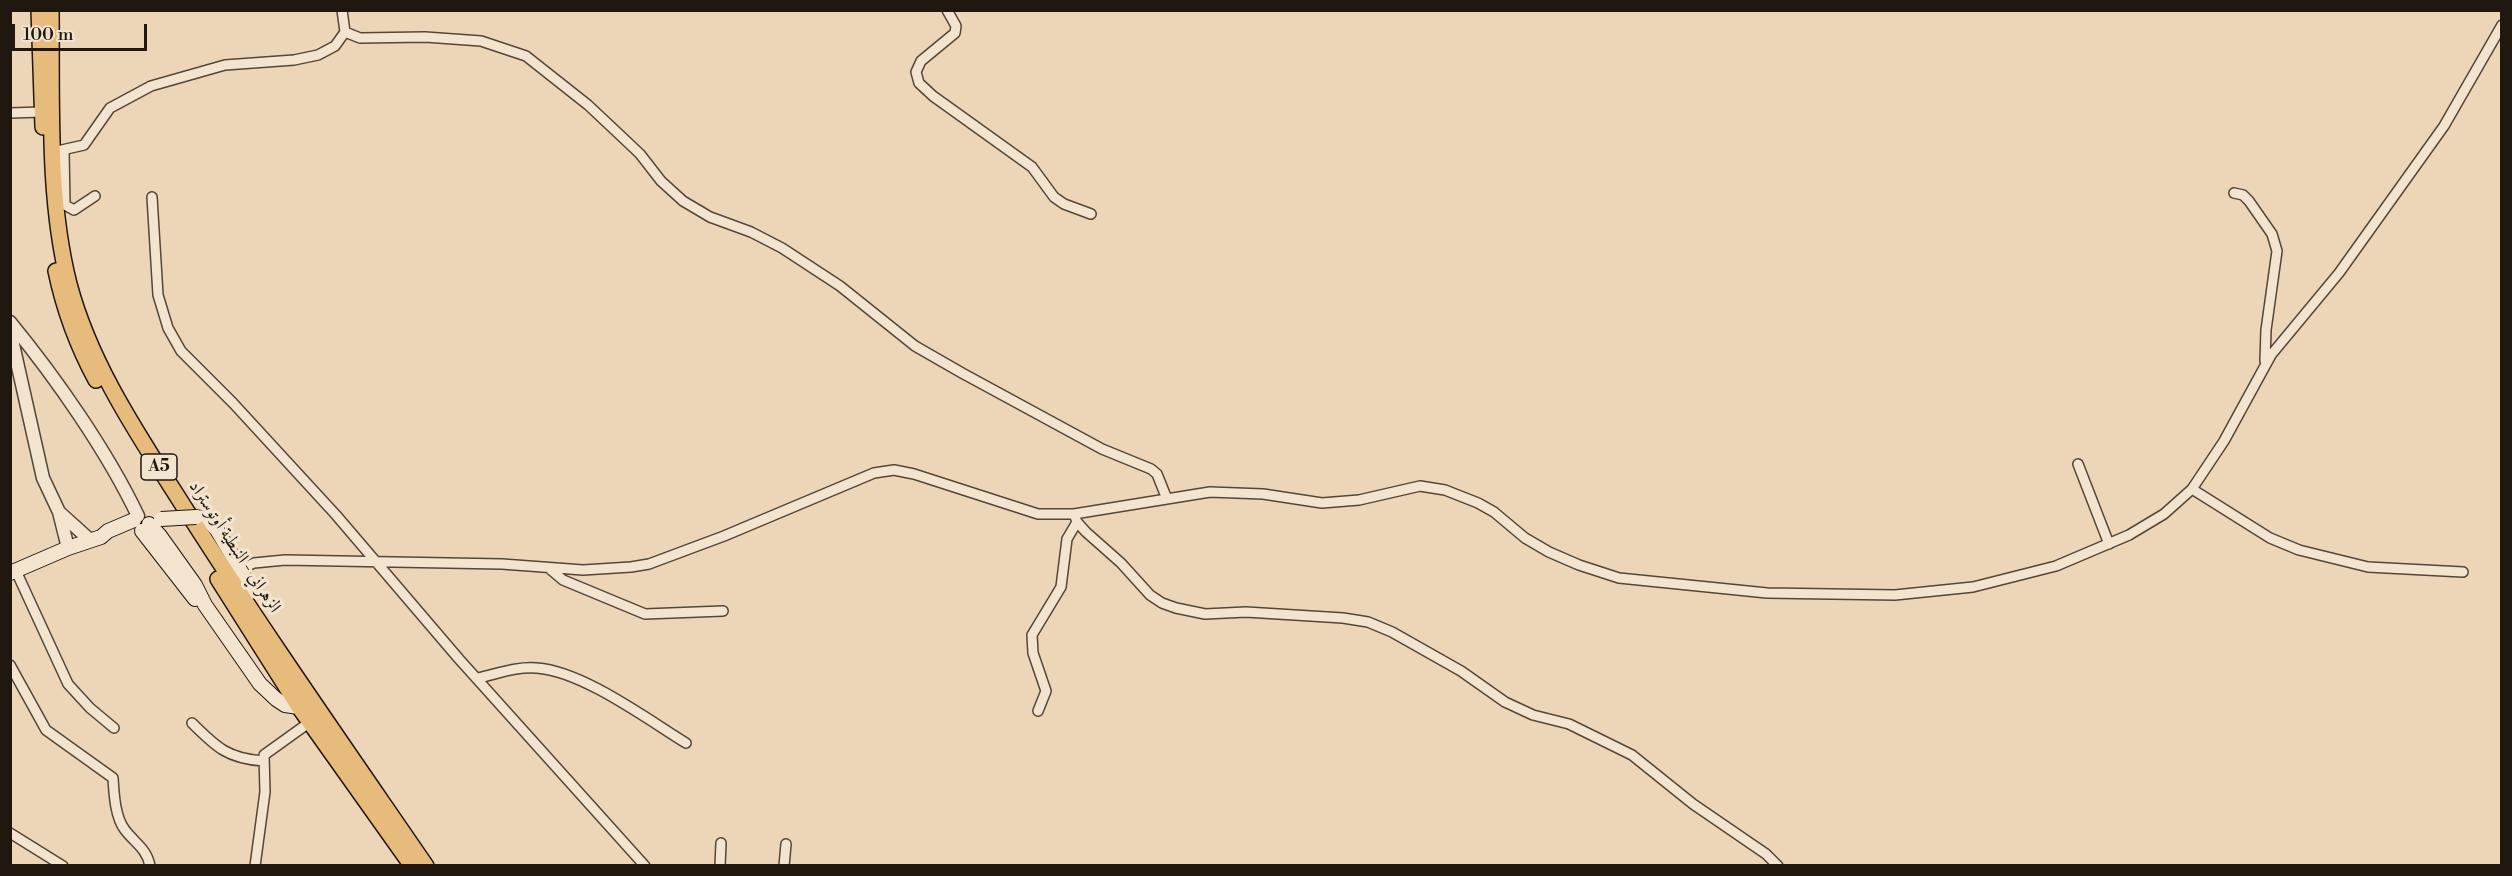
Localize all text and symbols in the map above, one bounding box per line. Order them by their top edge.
scale bar [15,12,150,50]
text: 100 m [23,23,74,46]
road number: A5 [141,454,177,480]
street label: الزهراني - النبطية أوتوستراد [183,477,285,617]

